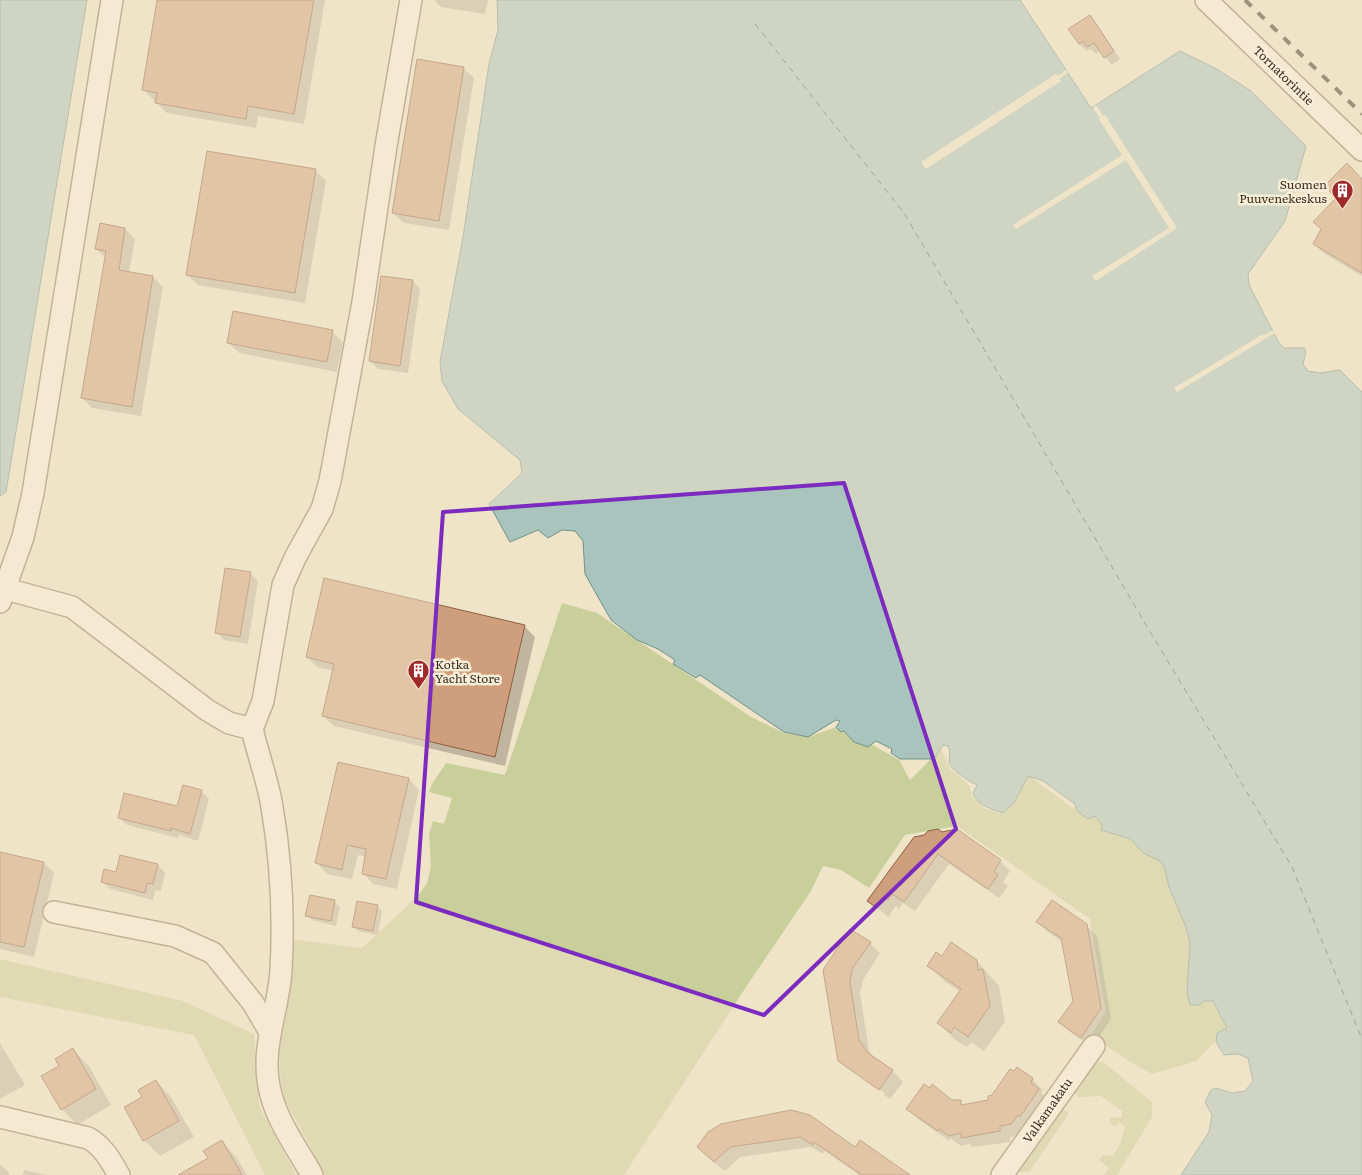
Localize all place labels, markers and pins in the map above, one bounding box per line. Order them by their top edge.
place label: Suomen Puuvenekeskus [1239,175,1328,207]
building icon: Suomen Puuvenekeskus [1331,179,1355,210]
place label: Kotka Yacht Store [435,655,500,687]
building icon: Kotka Yacht Store [407,659,431,690]

